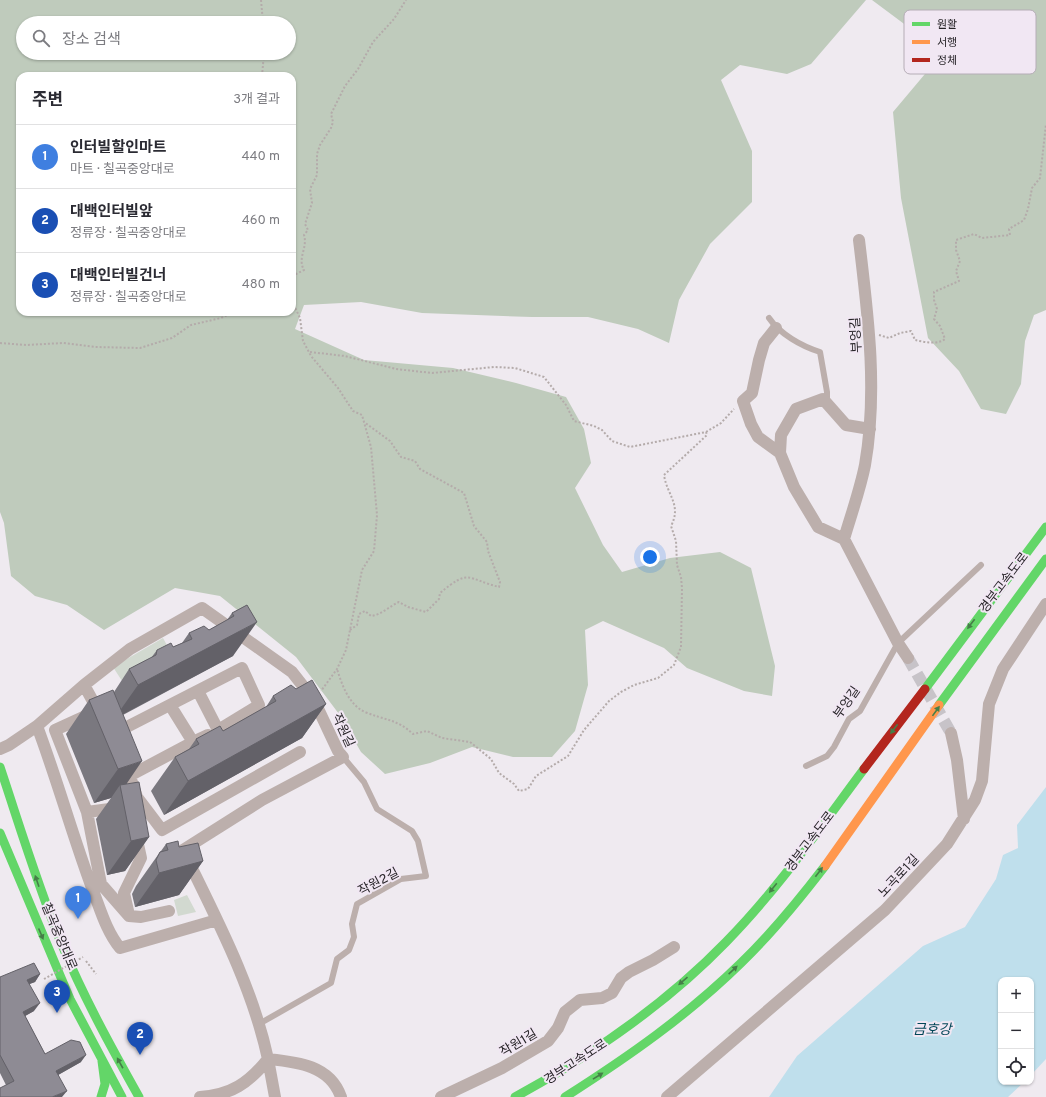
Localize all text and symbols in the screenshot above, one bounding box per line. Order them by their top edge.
legend [904,10,1036,74]
search box [16,16,296,60]
text: 원활 [937,18,957,32]
icon: search [30,27,52,49]
text: 장소 검색 [62,31,121,50]
text: 서행 [937,36,957,50]
text: 정체 [937,54,957,68]
text: 주변 [32,90,63,112]
text: 3개 결과 [233,92,280,108]
text: 인터빌할인마트 [70,139,167,158]
text: 1 [42,149,48,165]
text: 440 m [241,149,280,165]
text: 마트 · 칠곡중앙대로 [70,162,175,178]
text: 대백인터빌앞 [70,203,153,222]
text: 2 [41,213,49,229]
text: 460 m [242,213,280,229]
text: 정류장 · 칠곡중앙대로 [70,226,187,242]
text: 대백인터빌건너 [70,267,167,286]
text: 3 [41,277,49,293]
text: 480 m [242,277,280,293]
text: 정류장 · 칠곡중앙대로 [70,290,187,306]
street label: 부엉길 [848,317,866,353]
your location [640,547,660,567]
street label: 경부고속도로 [977,550,1033,617]
one-way arrow [967,619,976,630]
street label: 부엉길 [831,684,864,722]
one-way arrow [932,705,940,716]
street label: 작원길 [327,711,357,750]
one-way arrow [890,723,898,734]
street label: 경부고속도로 [783,809,839,876]
street label: 노곡로1길 [876,852,923,901]
street label: 작원2길 [356,865,402,900]
one-way arrow [814,867,823,878]
one-way arrow [34,875,40,887]
one-way arrow [769,883,778,894]
pin: 1 [65,886,91,919]
street label: 칠곡중앙대로 [37,900,80,973]
one-way arrow [38,928,44,939]
one-way arrow [728,965,738,975]
one-way arrow [678,977,688,986]
map controls [998,977,1034,1085]
button: + [998,977,1034,1013]
pin: 3 [44,980,70,1013]
button: − [998,1013,1034,1049]
pin: 2 [127,1022,153,1055]
water label: 금호강 [913,1022,953,1039]
street label: 작원1길 [497,1026,541,1061]
street label: 경부고속도로 [542,1036,611,1089]
button: locate [998,1049,1034,1085]
one-way arrow [117,1057,123,1069]
one-way arrow [592,1073,604,1080]

